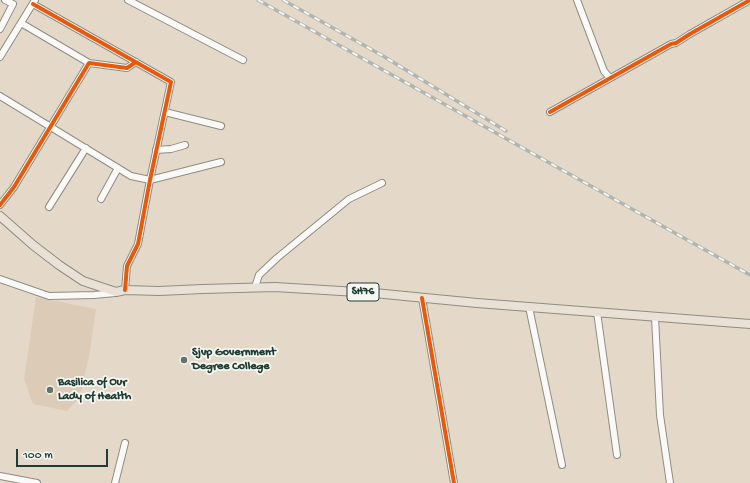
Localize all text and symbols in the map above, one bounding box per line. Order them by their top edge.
road number: SH76 [347,283,379,301]
place label: Sjvp Government Degree College [192,346,276,374]
marker: Sjvp Government Degree College [179,355,189,365]
place label: Basilica of Our Lady of Health [58,376,131,404]
marker: Basilica of Our Lady of Health [45,385,55,395]
scale bar [18,441,110,467]
text: 100 m [23,449,53,463]

